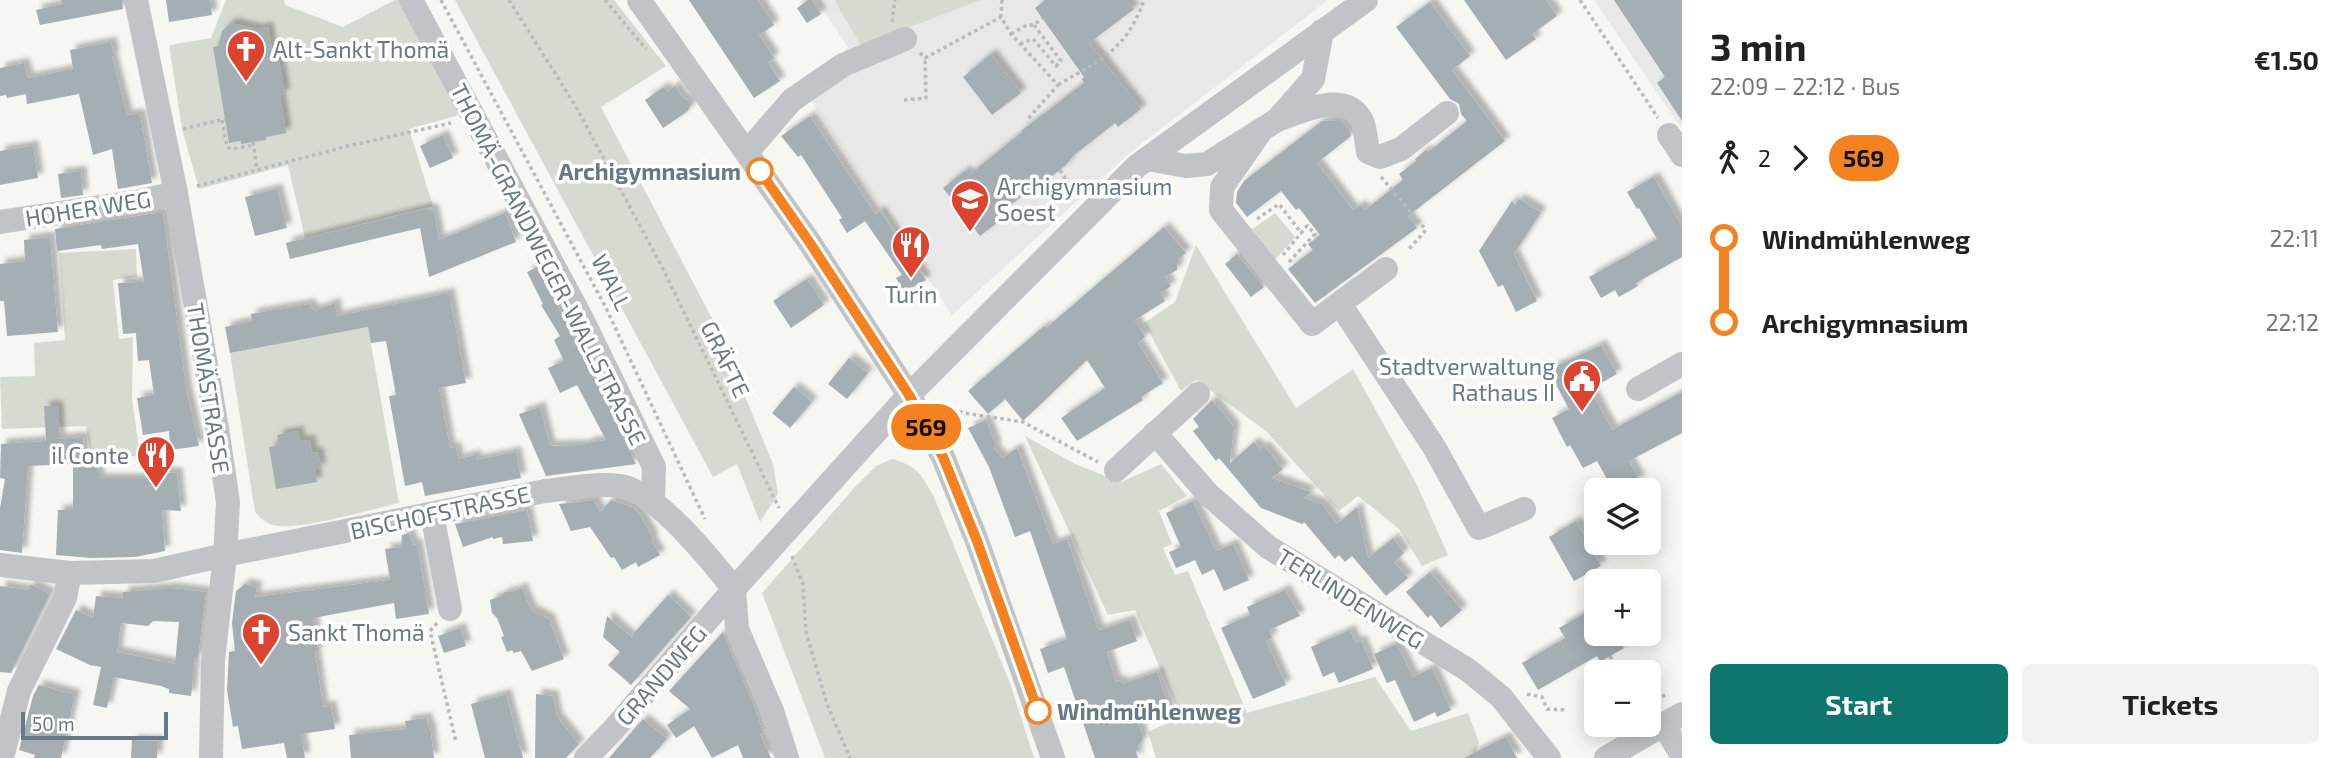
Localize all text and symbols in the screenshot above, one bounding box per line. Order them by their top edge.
text: 3 min [1710,23,1807,69]
church icon: Alt-Sankt Thomä [225,28,267,83]
place label: Alt-Sankt Thomä [273,35,449,63]
text: €1.50 [2254,44,2319,75]
text: 22:09 – 22:12 · Bus [1710,72,1900,100]
street label: THOMÄ-GRANDWEGER-WALLSTRASSE [445,79,653,449]
icon: walk [1710,139,1748,177]
icon: forward [1781,139,1819,177]
text: 569 [1843,143,1885,172]
text: 2 [1758,144,1771,172]
place label: Archigymnasium [558,157,741,185]
marker: Archigymnasium [747,158,773,184]
place label: Archigymnasium Soest [997,172,1172,226]
school or university icon: Archigymnasium Soest [949,178,991,233]
street label: HOHER WEG [23,184,153,232]
text: Windmühlenweg [1762,223,1970,254]
restaurant icon: Turin [890,224,932,279]
text: 22:11 [2269,224,2319,252]
street label: WALL [586,249,638,315]
place label: Turin [885,280,937,308]
street label: THOMÄSTRASSE [182,301,236,475]
text: Archigymnasium [1762,307,1968,338]
text: 22:12 [2266,308,2319,336]
street label: GRÄFTE [696,316,756,402]
place label: Stadtverwaltung Rathaus II [1379,352,1555,406]
public building icon: Stadtverwaltung Rathaus II [1561,358,1603,413]
line badge: 569 [886,404,966,450]
text: 569 [905,412,947,441]
restaurant icon: il Conte [135,434,177,489]
place label: il Conte [51,441,129,469]
map controls [1584,478,1661,737]
button: layers [1584,478,1661,555]
street label: BISCHOFSTRASSE [348,479,532,545]
street label: TERLINDENWEG [1272,542,1430,654]
button: + [1584,569,1661,646]
church icon: Sankt Thomä [240,611,282,666]
place label: Sankt Thomä [288,618,425,646]
street label: GRANDWEG [610,619,712,731]
button: − [1584,660,1661,737]
button: Start [1710,664,2008,744]
button: Tickets [2022,664,2319,744]
place label: Windmühlenweg [1057,697,1242,725]
marker: Windmühlenweg [1025,698,1051,724]
scale bar [21,709,168,741]
text: 50 m [32,712,75,735]

